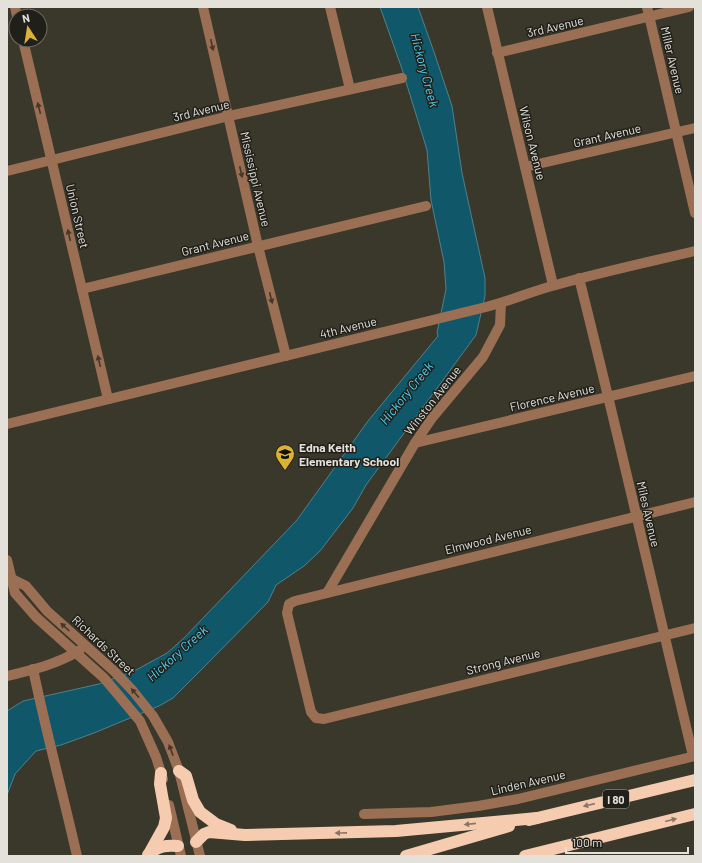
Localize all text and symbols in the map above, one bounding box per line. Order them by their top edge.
north arrow [8,8,48,48]
text: N [21,11,31,25]
street label: 3rd Avenue [525,13,585,39]
street label: Miller Avenue [658,25,688,95]
water label: Hickory Creek [407,31,443,110]
one-way arrow [209,39,215,51]
street label: 3rd Avenue [171,96,231,124]
one-way arrow [36,102,42,114]
street label: Wilson Avenue [517,105,549,181]
street label: Grant Avenue [572,120,642,150]
street label: Mississippi Avenue [238,130,274,228]
one-way arrow [239,165,245,178]
street label: Union Street [64,183,92,249]
one-way arrow [66,228,72,240]
street label: Grant Avenue [180,228,250,258]
one-way arrow [268,292,274,304]
street label: 4th Avenue [318,313,378,341]
one-way arrow [96,355,102,367]
water label: Hickory Creek [376,358,437,428]
street label: Winston Avenue [401,363,463,437]
street label: Florence Avenue [508,380,596,414]
place label: Edna Keith Elementary School [299,440,399,468]
school or university icon: Edna Keith Elementary School [274,443,296,471]
street label: Miles Avenue [635,480,663,548]
street label: Elmwood Avenue [443,522,533,556]
street label: Richards Street [70,612,138,678]
water label: Hickory Creek [143,621,211,684]
one-way arrow [60,622,70,632]
street label: Strong Avenue [465,645,541,677]
one-way arrow [130,688,139,698]
one-way arrow [168,744,174,756]
street label: Linden Avenue [489,767,567,797]
road number: I 80 [603,790,629,808]
one-way arrow [583,803,595,809]
one-way arrow [666,817,678,823]
one-way arrow [464,821,476,827]
one-way arrow [335,829,347,836]
scale bar [566,829,688,855]
text: 100 m [572,835,602,849]

